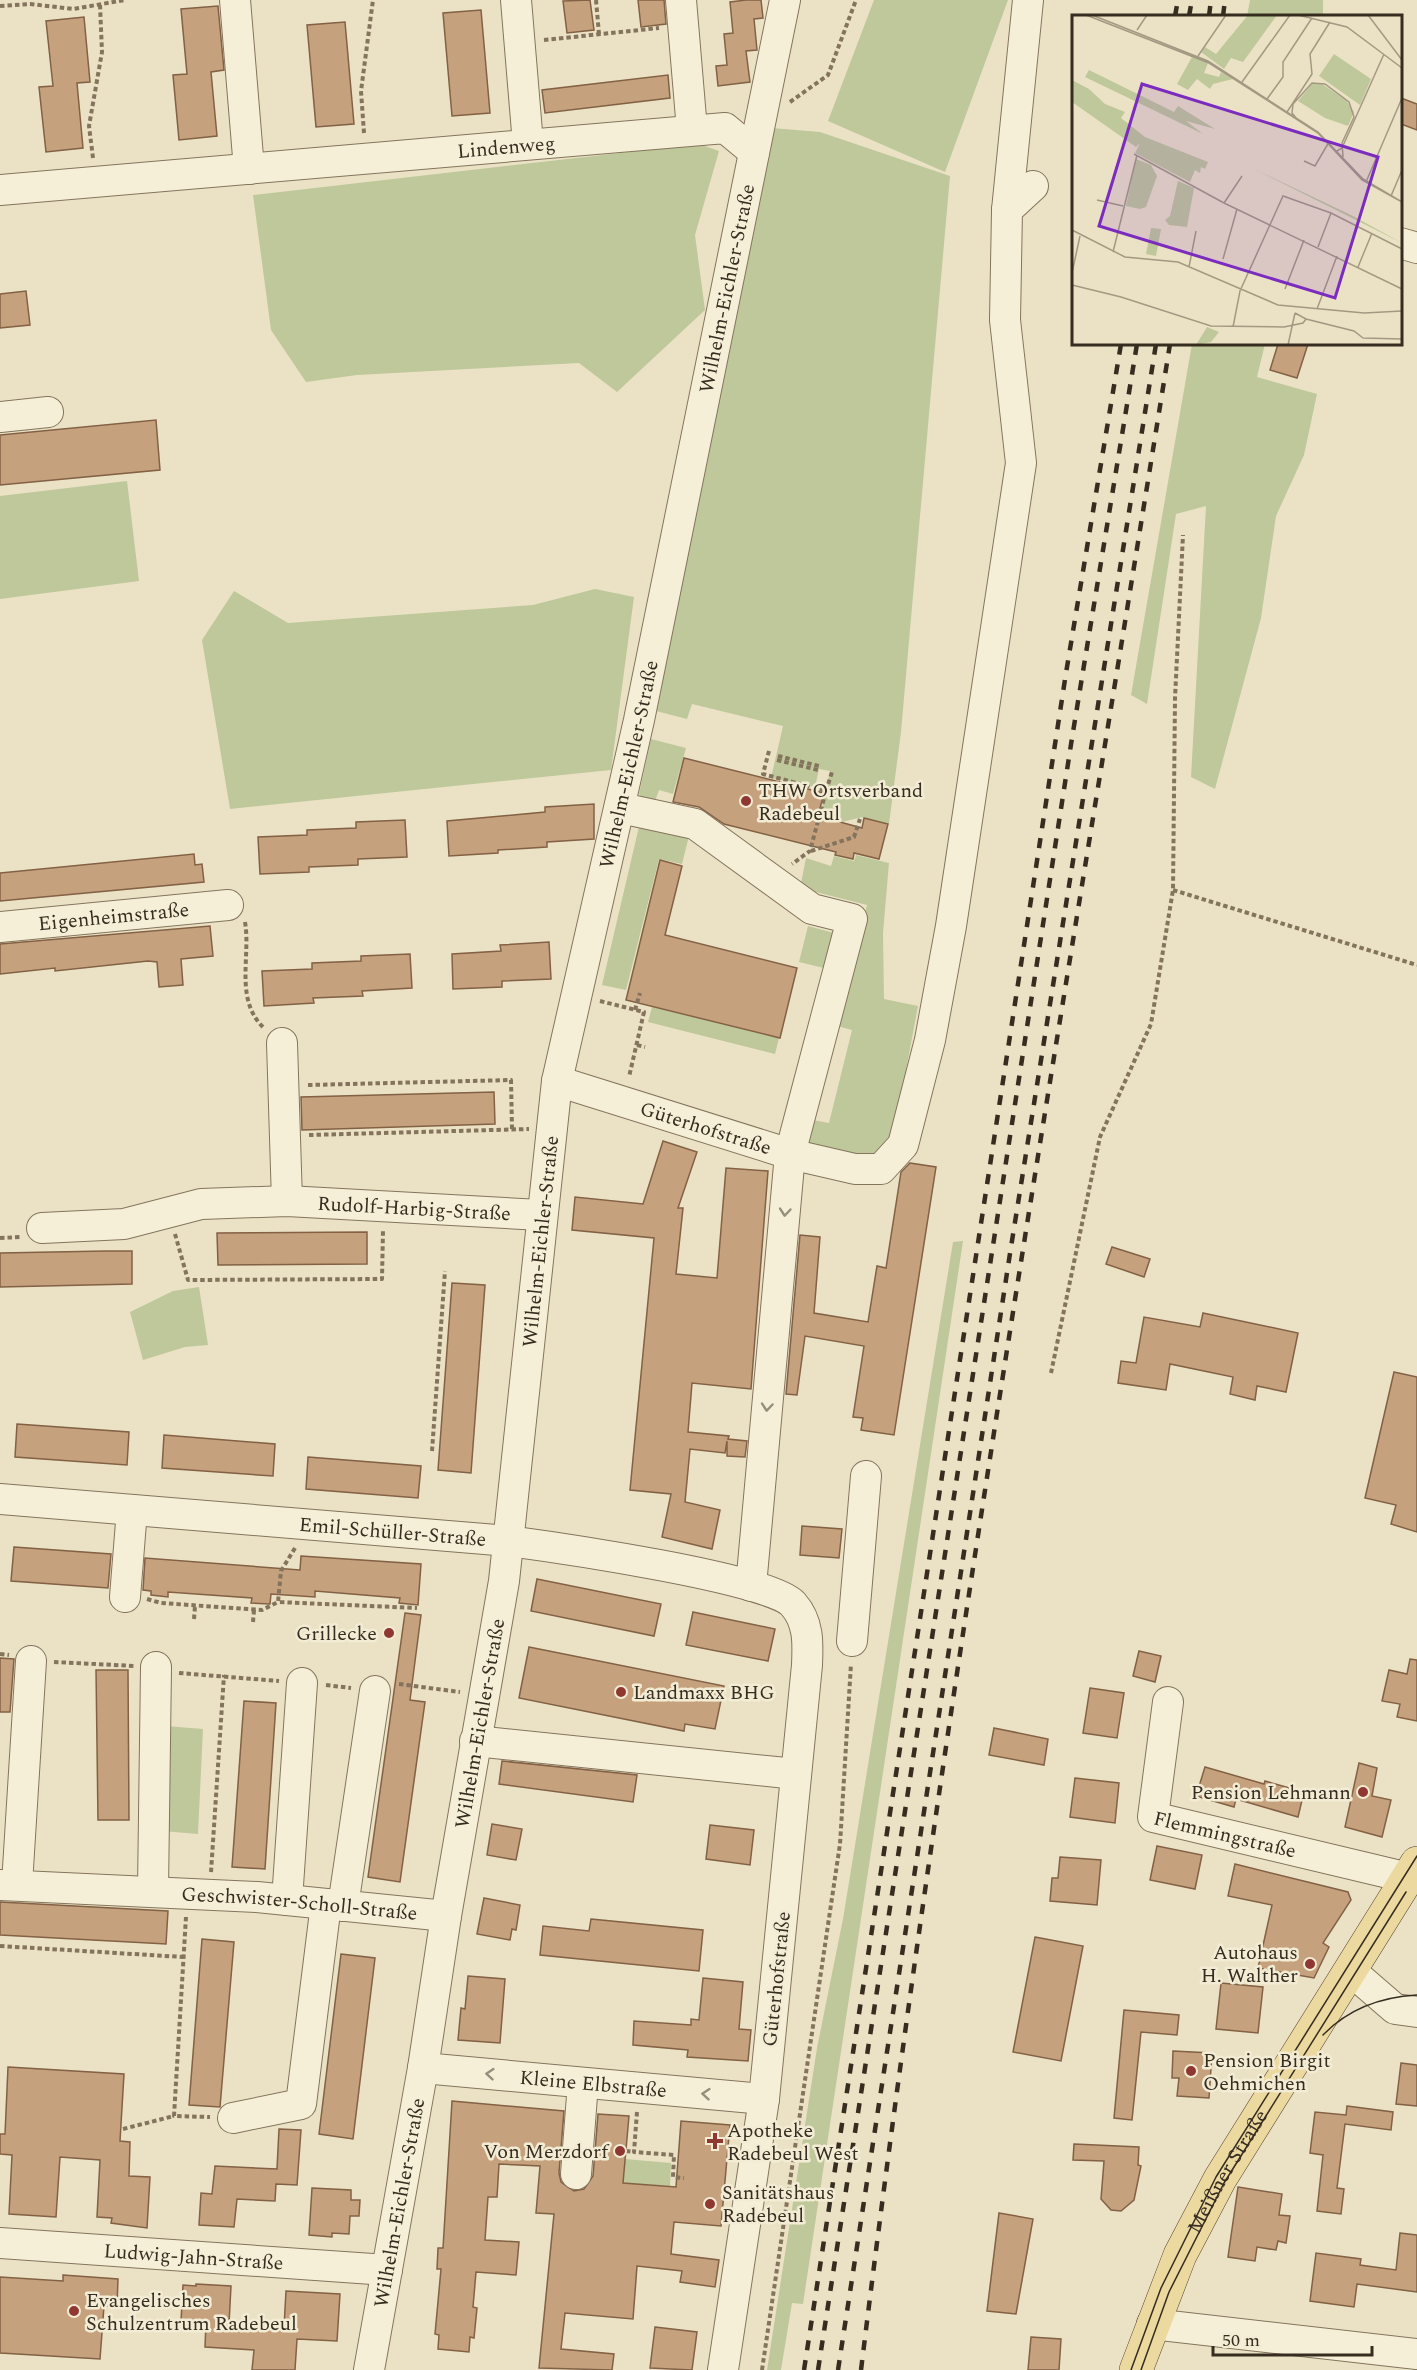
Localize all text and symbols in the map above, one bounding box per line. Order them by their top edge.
inset map [1072,15,1402,345]
street label: Lindenweg [456,129,557,167]
street label: Wilhelm-Eichler-Straße [692,181,763,396]
street label: Wilhelm-Eichler-Straße [592,658,667,872]
place label: THW Ortsverband Radebeul [758,776,923,829]
marker: THW Ortsverband Radebeul [739,794,753,808]
street label: Eigenheimstraße [37,895,190,939]
street label: Güterhofstraße [636,1094,775,1163]
street label: Wilhelm-Eichler-Straße [515,1134,567,1349]
street label: Rudolf-Harbig-Straße [316,1189,512,1229]
one-way arrow [779,1208,792,1217]
one-way arrow [761,1402,774,1411]
street label: Emil-Schüller-Straße [298,1510,487,1555]
street label: Wilhelm-Eichler-Straße [447,1616,513,1831]
place label: Grillecke [296,1619,377,1649]
marker: Grillecke [382,1626,396,1640]
place label: Landmaxx BHG [633,1678,775,1708]
marker: Landmaxx BHG [614,1685,628,1699]
place label: Pension Lehmann [1191,1778,1351,1808]
marker: Pension Lehmann [1356,1785,1370,1799]
street label: Flemmingstraße [1150,1804,1299,1867]
street label: Geschwister-Scholl-Straße [181,1879,419,1929]
street label: Güterhofstraße [755,1910,799,2048]
place label: Autohaus H. Walther [1201,1938,1298,1991]
marker: Autohaus H. Walther [1303,1957,1317,1971]
place label: Pension Birgit Oehmichen [1203,2046,1331,2099]
street label: Kleine Elbstraße [518,2063,668,2106]
marker: Pension Birgit Oehmichen [1184,2064,1198,2078]
one-way arrow [486,2068,495,2081]
one-way arrow [701,2088,710,2101]
street label: Wilhelm-Eichler-Straße [366,2096,433,2310]
street label: Meißner Straße [1180,2104,1276,2239]
place label: Apotheke Radebeul West [727,2116,859,2169]
marker: Apotheke Radebeul West [708,2134,722,2148]
place label: Von Merzdorf [484,2137,610,2167]
marker: Von Merzdorf [613,2144,627,2158]
place label: Sanitätshaus Radebeul [722,2178,834,2231]
marker: Sanitätshaus Radebeul [703,2197,717,2211]
street label: Ludwig-Jahn-Straße [103,2236,284,2279]
place label: Evangelisches Schulzentrum Radebeul [86,2286,297,2339]
marker: Evangelisches Schulzentrum Radebeul [67,2304,81,2318]
scale bar [1213,2319,1372,2357]
text: 50 m [1222,2327,1260,2354]

